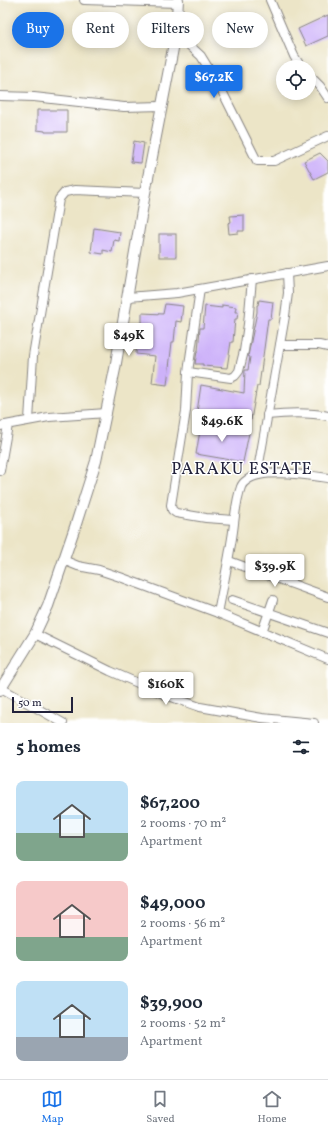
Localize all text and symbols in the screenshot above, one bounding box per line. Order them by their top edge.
chip: Buy [12,12,64,48]
chip: Rent [72,12,129,48]
chip: Filters [137,12,204,48]
chip: New [212,12,268,48]
map controls [276,60,316,100]
button: locate [276,60,316,100]
pin: $67.2K [181,65,247,99]
text: $67.2K [194,69,234,87]
pin: $49K [105,323,153,357]
text: $49K [113,327,145,345]
pin: $49.6K [189,409,255,443]
text: $49.6K [201,413,243,431]
district label: PARAKU ESTATE [171,458,313,481]
pin: $39.9K [242,554,308,588]
text: $39.9K [254,558,296,576]
pin: $160K [138,672,194,706]
text: $160K [147,676,185,694]
scale bar [12,695,73,714]
text: 50 m [18,696,42,711]
text: 5 homes [16,736,81,759]
icon: filters [290,736,312,758]
text: $67,200 [140,792,200,815]
icon: home [48,797,96,845]
text: 2 rooms · 70 m² [140,815,226,833]
text: Apartment [140,833,203,851]
text: $49,000 [140,892,205,915]
icon: home [48,897,96,945]
text: 2 rooms · 56 m² [140,915,225,933]
text: Apartment [140,933,203,951]
text: $39,900 [140,992,203,1015]
icon: home [48,997,96,1045]
text: 2 rooms · 52 m² [140,1015,226,1033]
text: Apartment [140,1033,203,1051]
tab: Map [41,1088,63,1127]
tab: Saved [146,1088,175,1127]
tab: Home [257,1088,287,1127]

